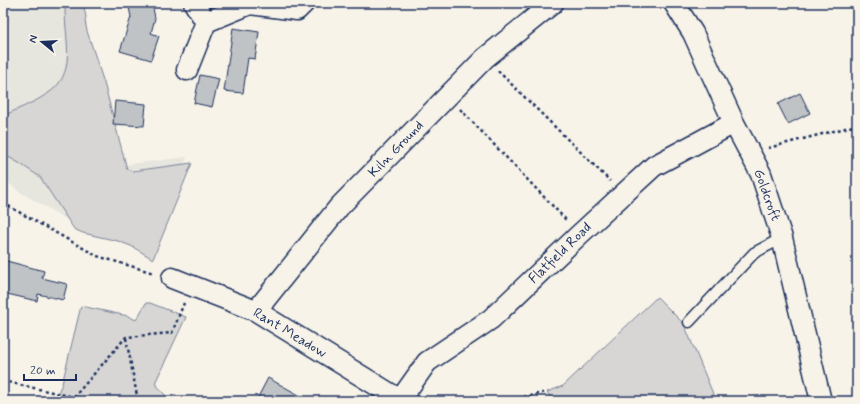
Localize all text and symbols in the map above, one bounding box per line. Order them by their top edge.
north arrow [22,22,62,62]
text: N [26,34,41,45]
street label: Kiln Ground [364,117,428,181]
street label: Goldcroft [749,167,785,223]
street label: Flatfield Road [525,218,595,288]
street label: Rant Meadow [250,304,330,362]
scale bar [24,356,76,382]
text: 20 m [30,363,56,379]

